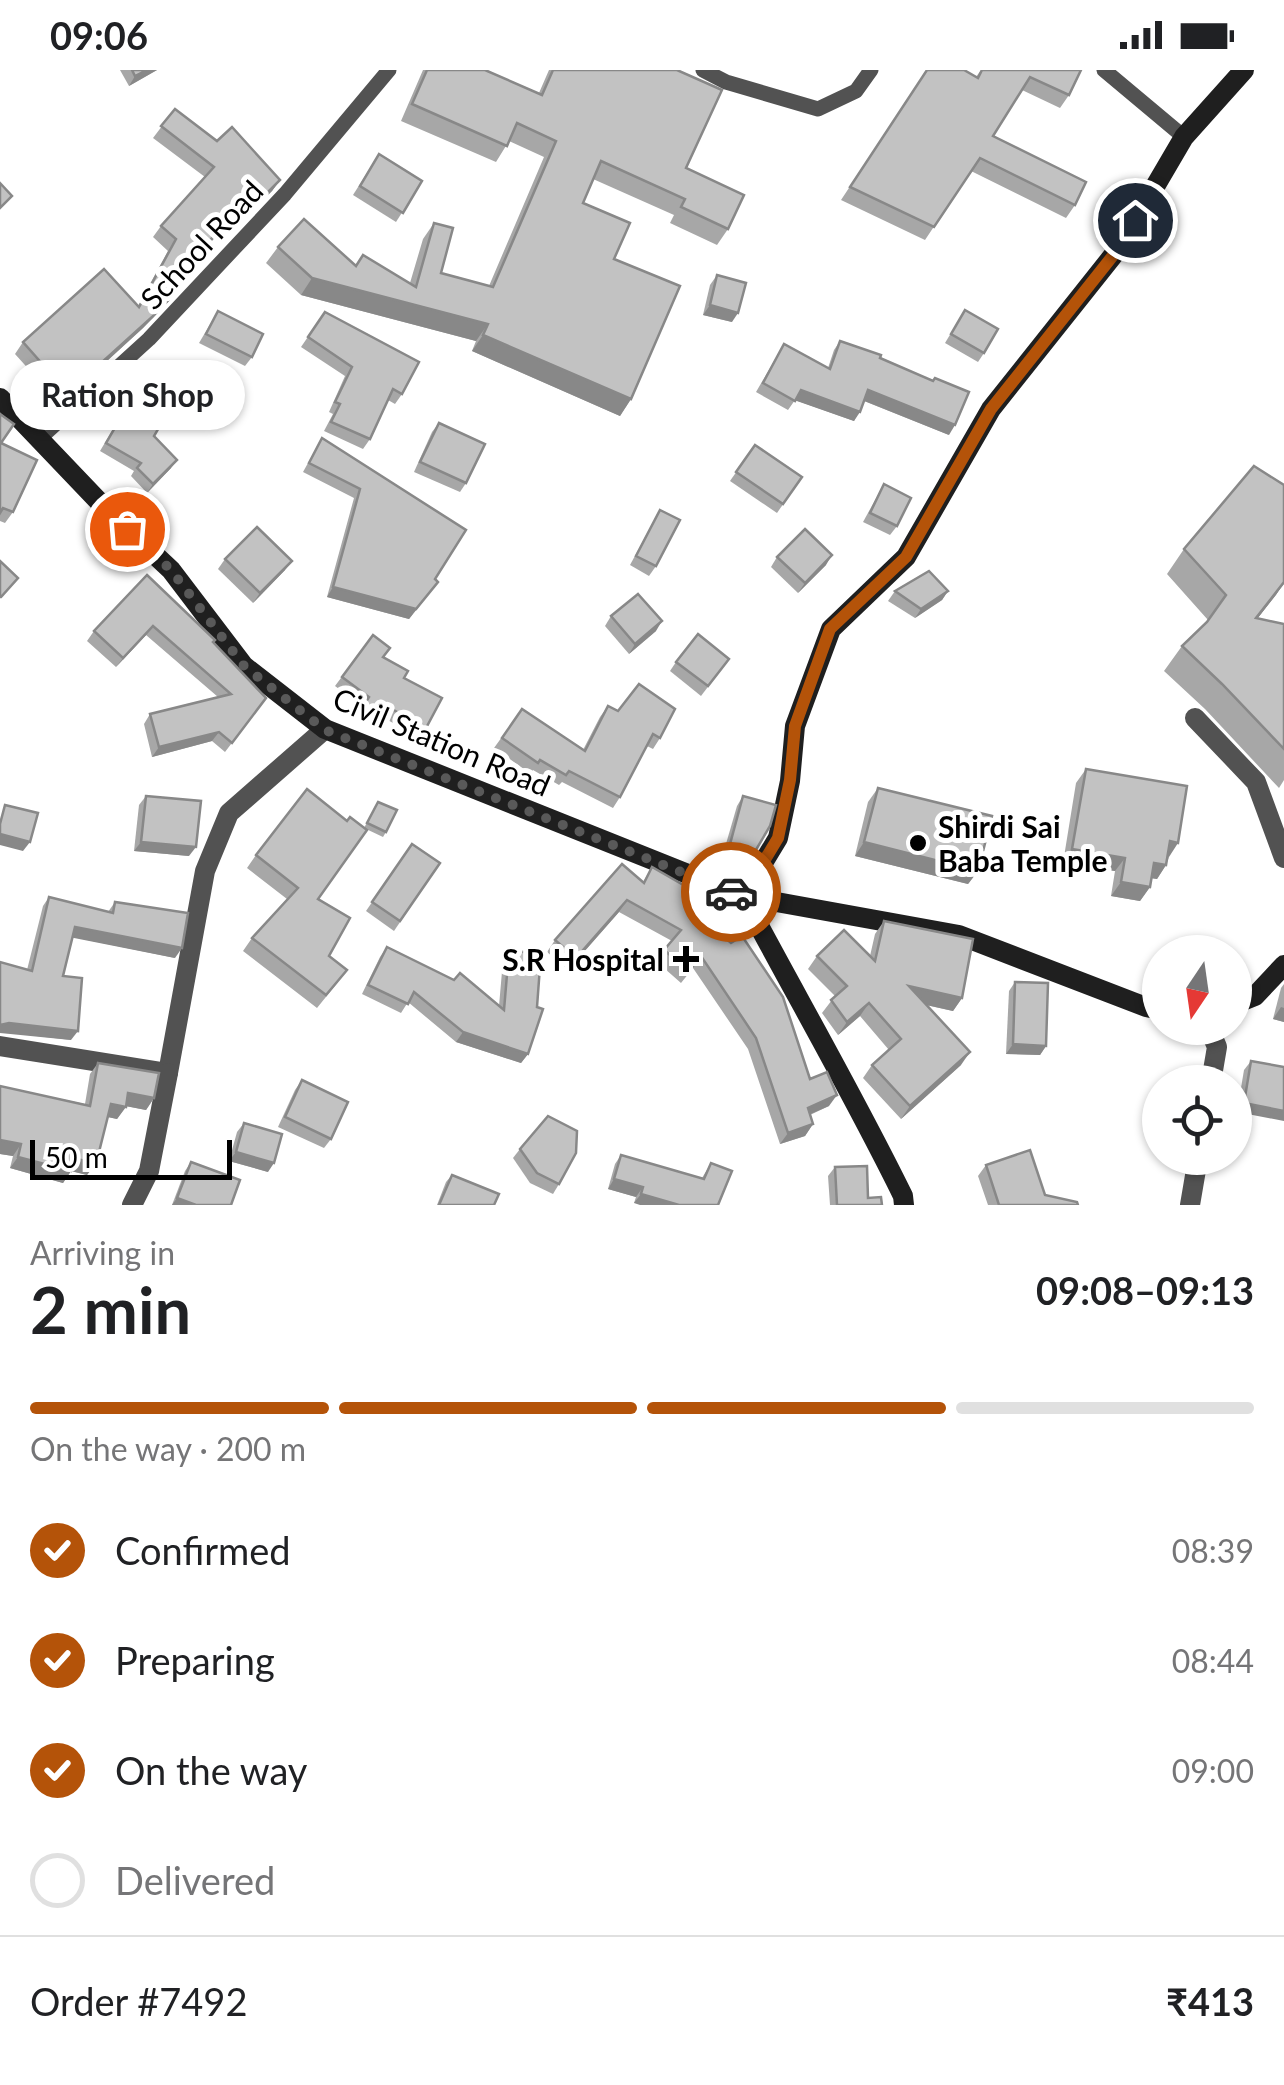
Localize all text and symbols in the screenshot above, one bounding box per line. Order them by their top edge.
text: 09:06 [50,12,148,58]
street label: School Road [132,172,270,316]
pin [1093,178,1178,263]
icon: home [1108,193,1163,248]
callout: Ration Shop [9,359,244,429]
text: Ration Shop [41,375,214,414]
pin [85,487,170,572]
icon: bag [100,502,155,557]
street label: Civil Station Road [328,679,556,803]
place label: Shirdi Sai Baba Temple [938,808,1107,878]
marker: Shirdi Sai Baba Temple [907,832,929,854]
courier [681,842,781,942]
icon: car [704,865,759,920]
north arrow [1142,935,1252,1045]
map controls [1142,935,1252,1175]
place label: S.R Hospital [502,941,664,977]
marker: S.R Hospital [673,946,699,972]
button: locate [1142,1065,1252,1175]
scale bar [30,1135,232,1180]
text: 50 m [45,1140,108,1174]
text: Arriving in [30,1233,175,1272]
text: 09:08–09:13 [1036,1267,1254,1313]
text: 2 min [30,1270,191,1348]
text: On the way · 200 m [30,1429,306,1468]
icon: check [30,1523,85,1578]
text: Confirmed [115,1527,291,1573]
text: 08:39 [1172,1531,1254,1570]
icon: check [30,1633,85,1688]
text: Preparing [115,1637,275,1683]
text: 08:44 [1172,1641,1254,1680]
icon: check [30,1743,85,1798]
text: On the way [115,1747,307,1793]
text: 09:00 [1172,1751,1254,1790]
text: Delivered [115,1857,275,1903]
text: Order #7492 [30,1978,247,2024]
text: ₹413 [1166,1978,1254,2024]

